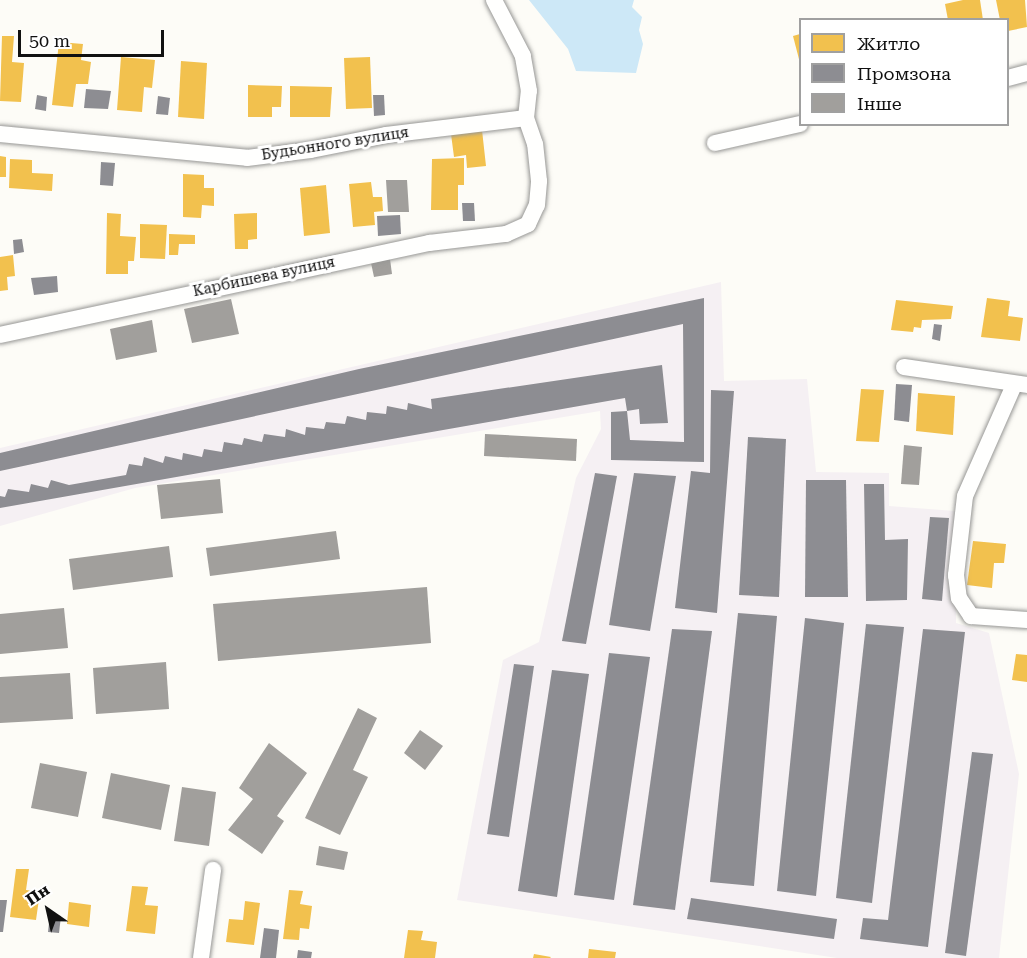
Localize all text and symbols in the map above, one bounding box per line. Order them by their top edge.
scale bar [21,18,166,56]
legend [799,18,1009,126]
text: 50 m [29,30,70,51]
text: Житло [857,33,920,54]
text: Промзона [857,63,951,84]
text: Інше [857,93,902,114]
street label: Будьонного вулиця [260,123,410,165]
street label: Карбишева вулиця [191,253,337,301]
north arrow [18,880,78,940]
text: Пн [22,880,53,909]

